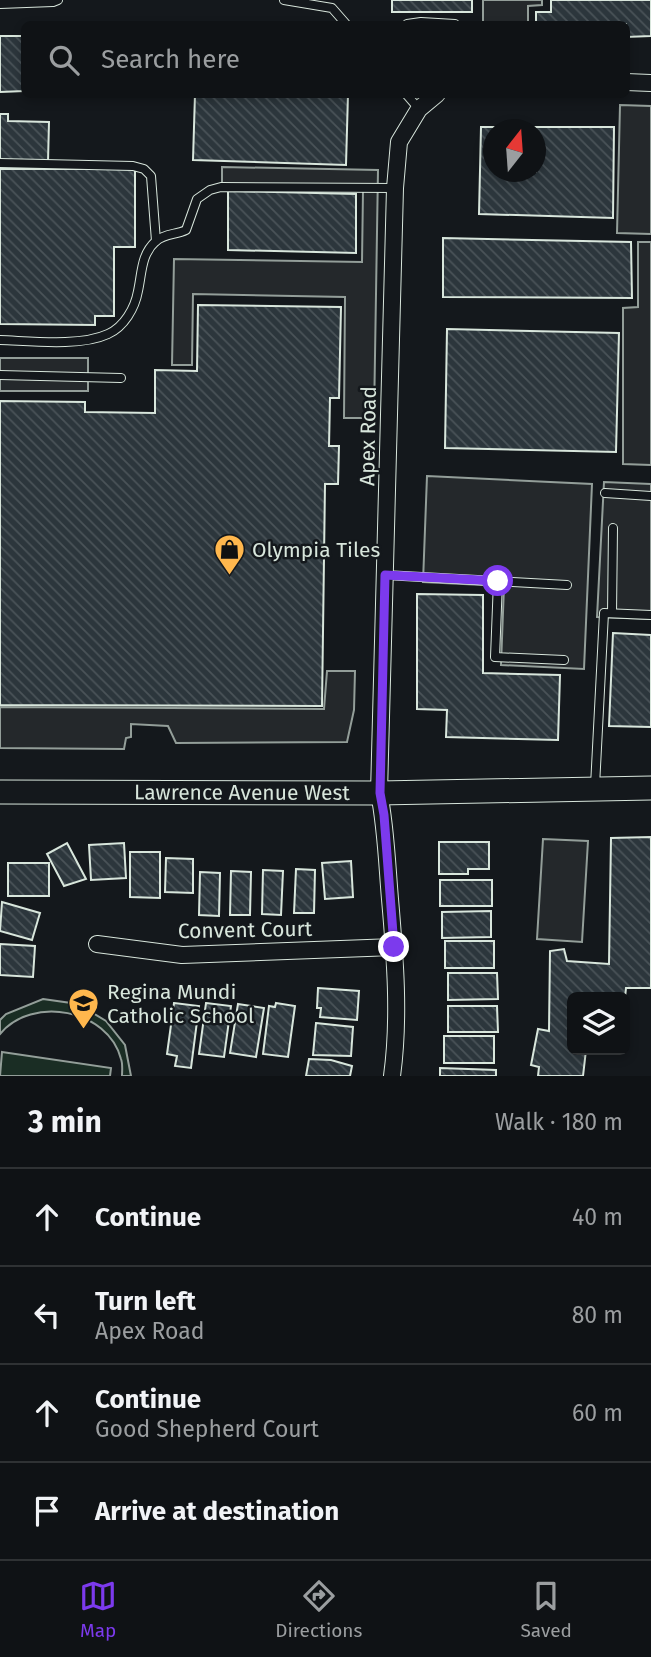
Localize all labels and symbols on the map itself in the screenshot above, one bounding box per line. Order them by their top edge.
north arrow [483,119,546,182]
street label: Apex Road [354,386,382,486]
shop icon: Olympia Tiles [212,533,246,577]
place label: Olympia Tiles [252,537,380,563]
route start [482,565,513,596]
street label: Lawrence Avenue West [134,779,350,806]
street label: Convent Court [178,916,313,944]
route end [378,931,409,962]
place label: Regina Mundi Catholic School [107,979,254,1029]
school or university icon: Regina Mundi Catholic School [67,987,101,1031]

